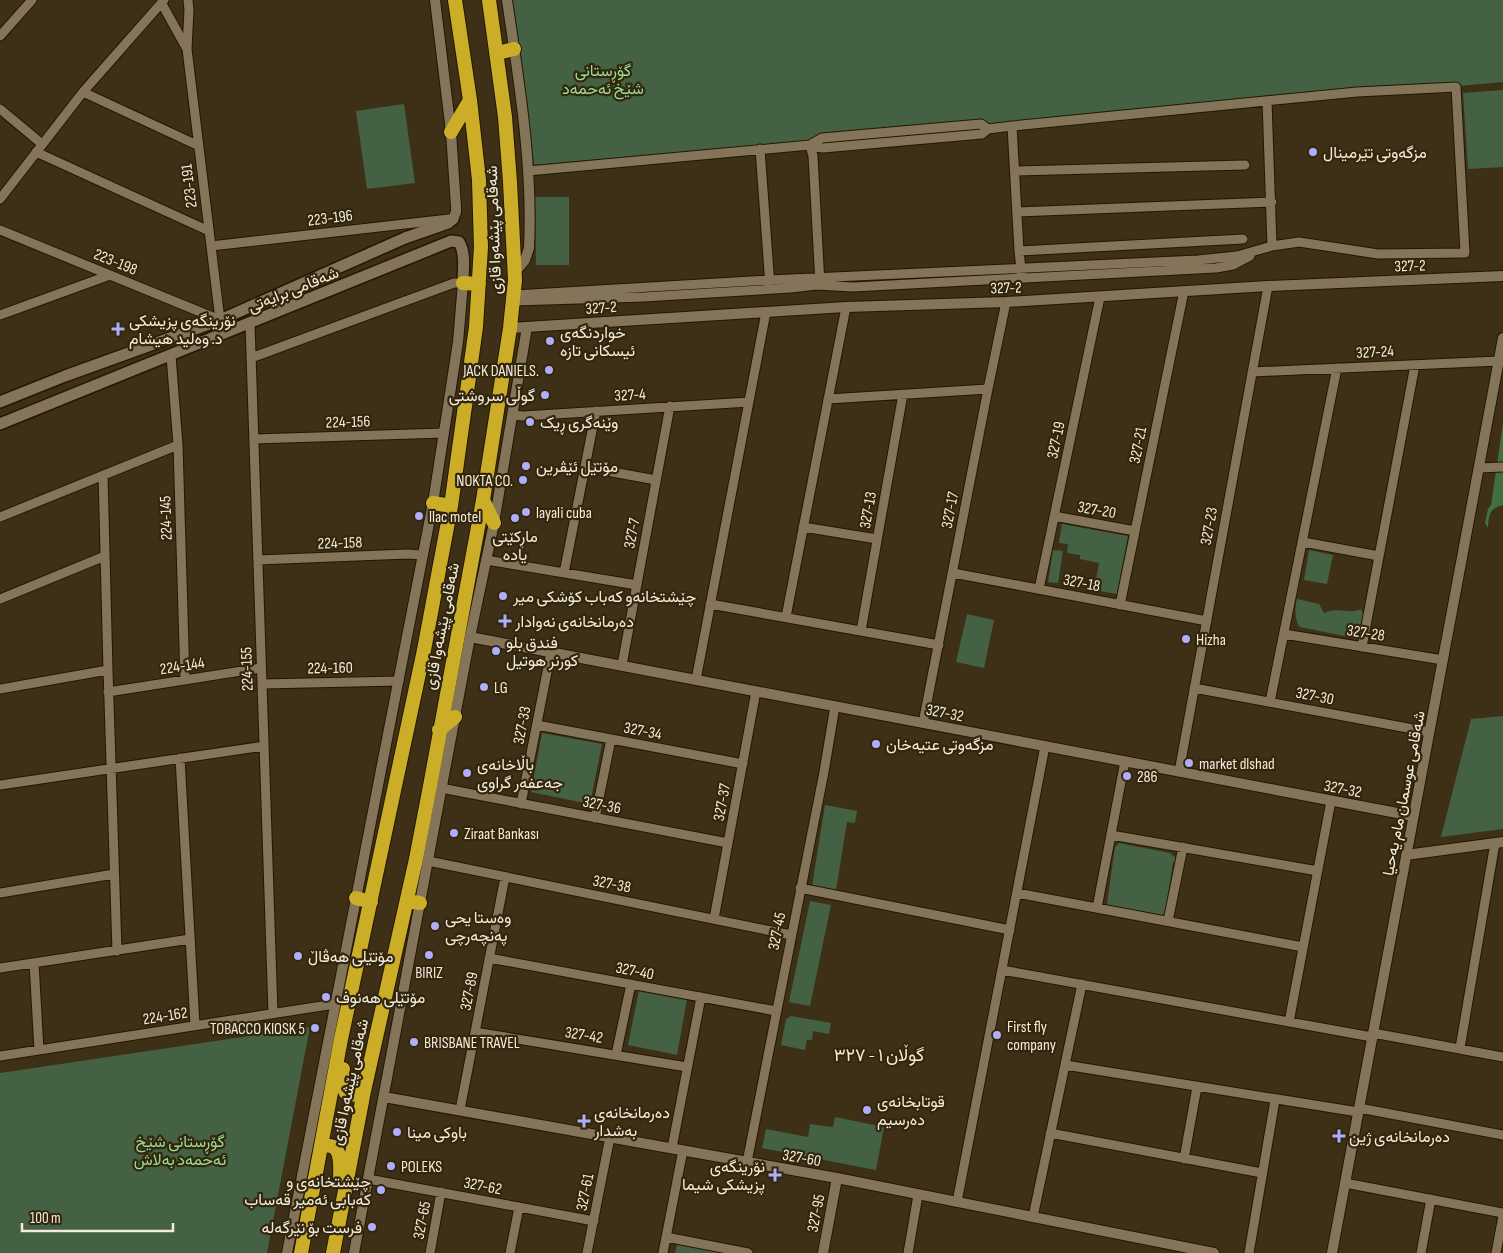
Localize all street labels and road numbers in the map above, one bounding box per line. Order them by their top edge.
street label: 223-191 [177,162,202,209]
street label: شەقامی پێشەوا قازی [483,165,507,295]
street label: 223-196 [306,206,354,231]
street label: 223-198 [91,245,140,280]
street label: 327-2 [1394,256,1426,277]
street label: شەقامی برایەتی [245,264,342,317]
street label: 327-2 [990,278,1022,299]
street label: 327-2 [585,298,617,319]
street label: 327-24 [1356,342,1395,363]
street label: 327-4 [614,385,647,406]
street label: 224-156 [325,412,371,433]
street label: 327-19 [1043,420,1070,461]
street label: 327-21 [1126,425,1151,465]
street label: 327-13 [856,490,881,530]
street label: 327-17 [938,490,963,530]
street label: 224-145 [156,495,177,540]
street label: 327-20 [1076,498,1117,523]
street label: 327-23 [1197,506,1222,547]
street label: 327-7 [620,516,645,550]
street label: 224-158 [317,533,363,554]
street label: شەقامی پێشەوا قازی [421,561,465,692]
street label: 327-18 [1062,571,1102,596]
street label: 327-28 [1345,621,1386,646]
street label: 224-155 [237,647,258,691]
street label: 224-144 [159,654,206,679]
street label: 224-160 [307,659,353,678]
street label: 327-30 [1294,683,1335,709]
street label: 327-32 [924,701,965,726]
street label: 327-33 [509,705,535,746]
street label: شەقامی عوسمان مام یەحیا [1379,709,1430,877]
street label: 327-34 [622,718,664,745]
street label: 327-32 [1322,777,1363,802]
street label: 327-37 [710,781,735,823]
street label: 327-36 [581,792,622,818]
street label: 327-38 [591,871,632,897]
street label: 327-45 [765,911,790,952]
street label: 327-40 [614,958,655,984]
street label: 327-89 [456,970,483,1012]
street label: 224-162 [142,1004,189,1029]
street label: شەقامی پێشەوا قازی [328,1017,374,1148]
street label: 327-42 [563,1023,604,1048]
street label: 327-60 [781,1146,823,1171]
street label: 327-61 [573,1172,598,1212]
street label: 327-62 [462,1173,503,1199]
street label: 327-95 [803,1193,829,1234]
street label: 327-65 [409,1200,435,1241]

